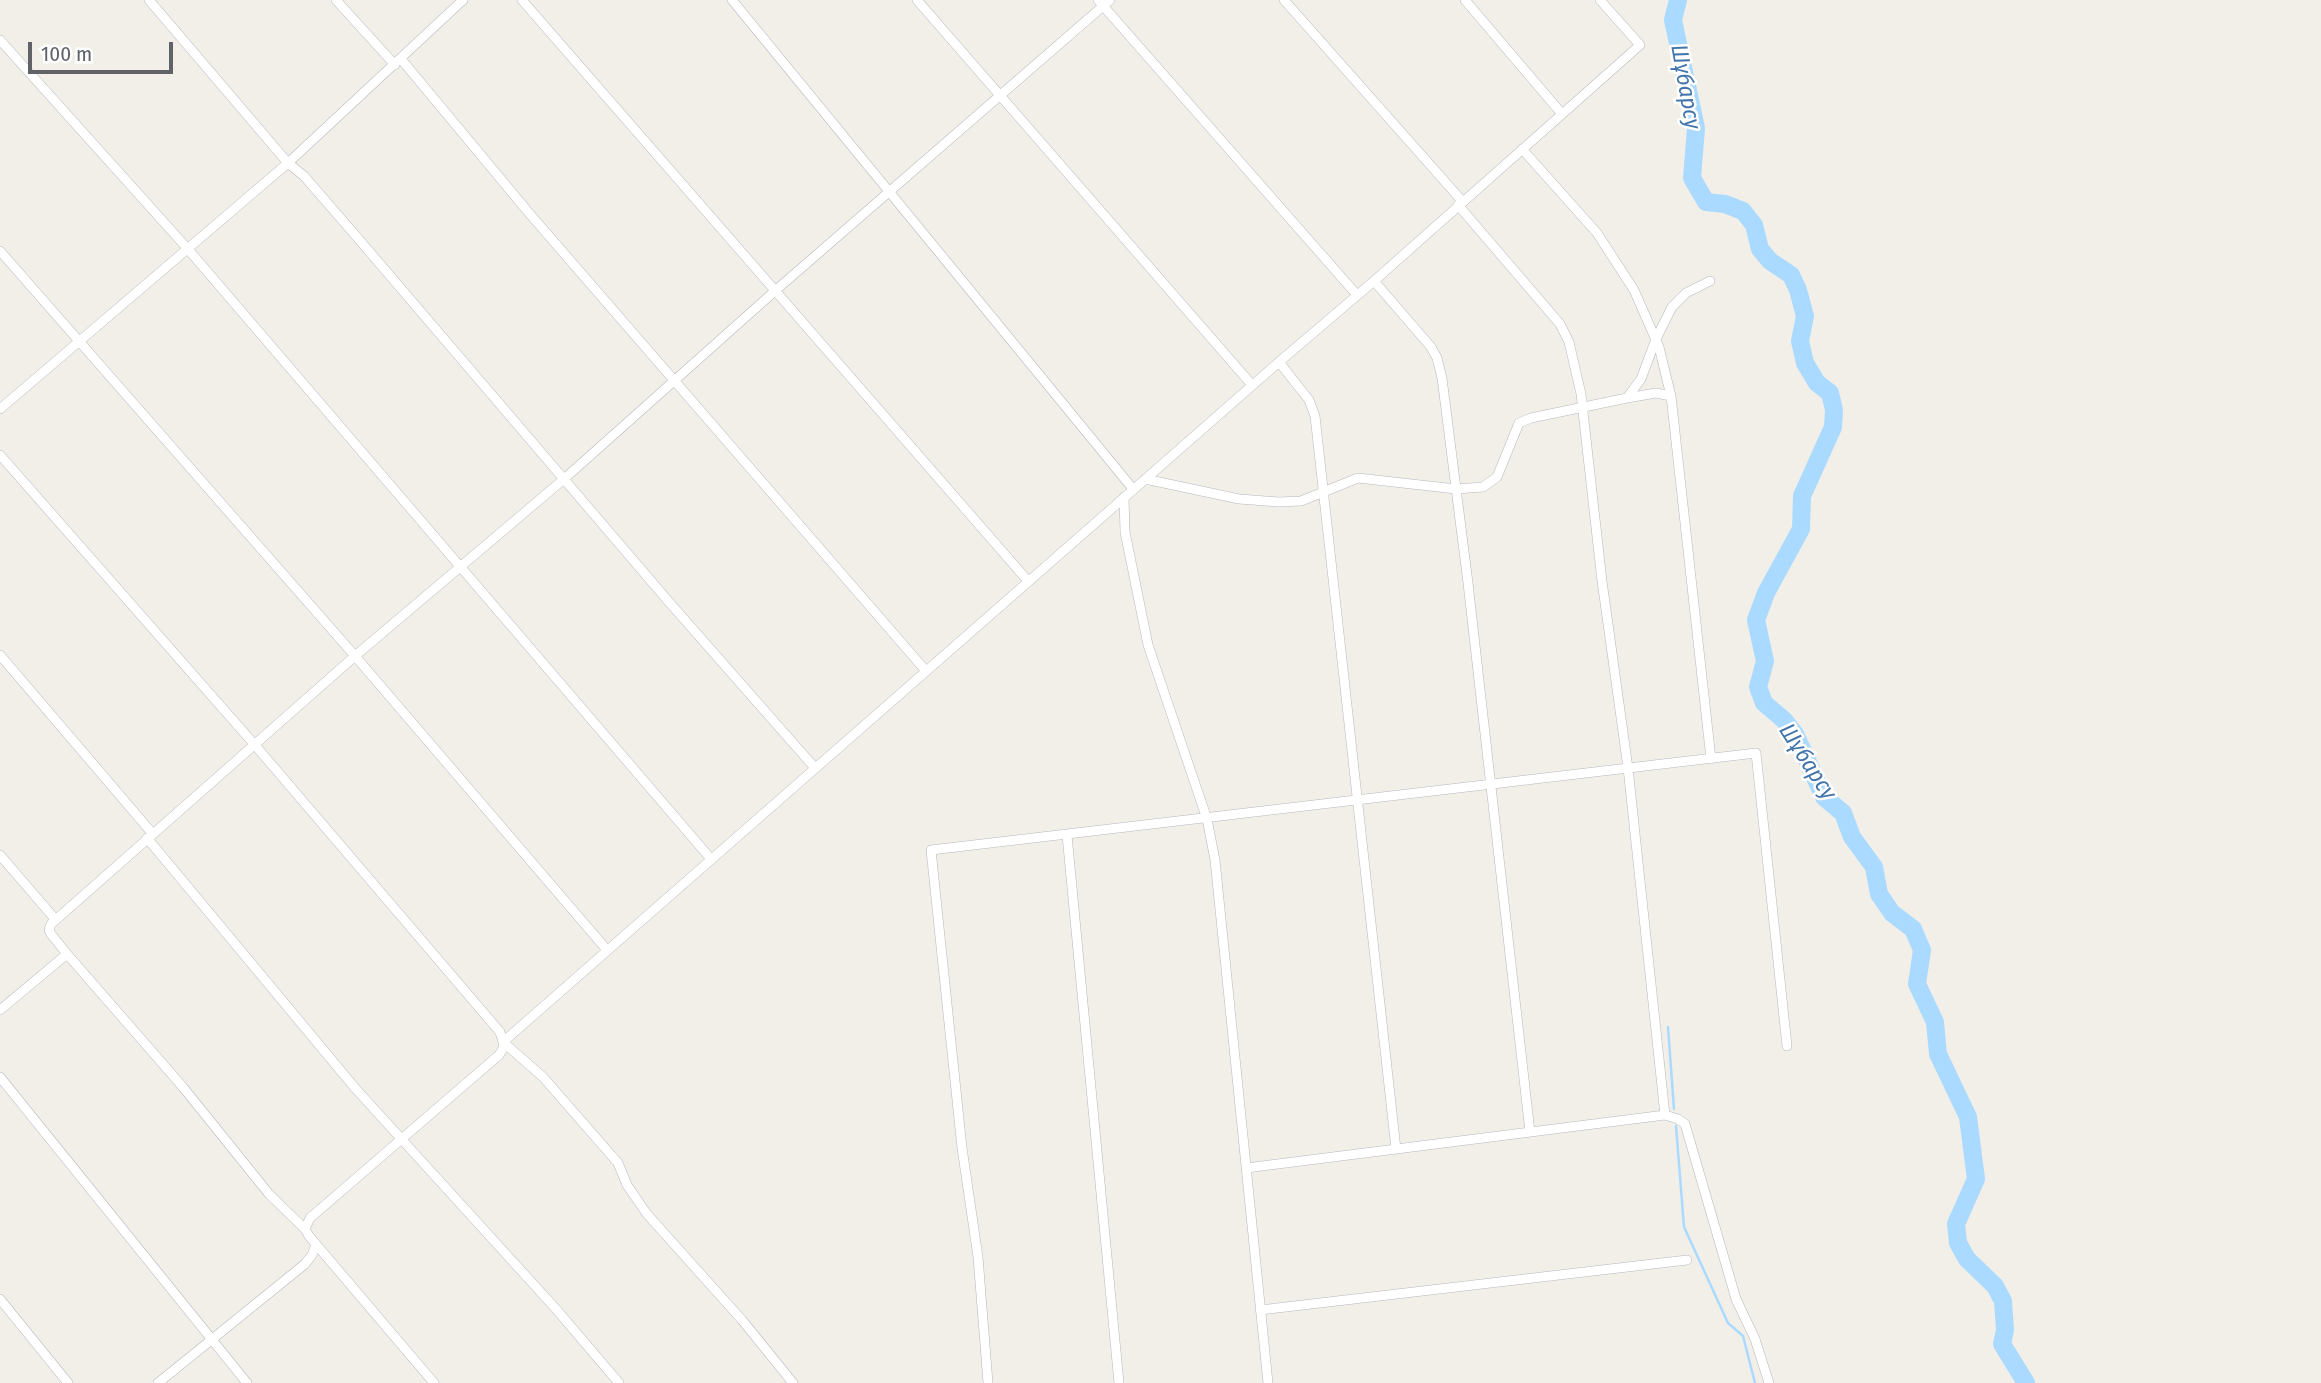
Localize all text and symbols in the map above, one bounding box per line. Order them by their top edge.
scale bar [32,28,177,72]
text: 100 m [41,41,92,67]
water label: Шұбарсу [1664,43,1706,131]
water label: Шұбарсу [1772,719,1842,805]

